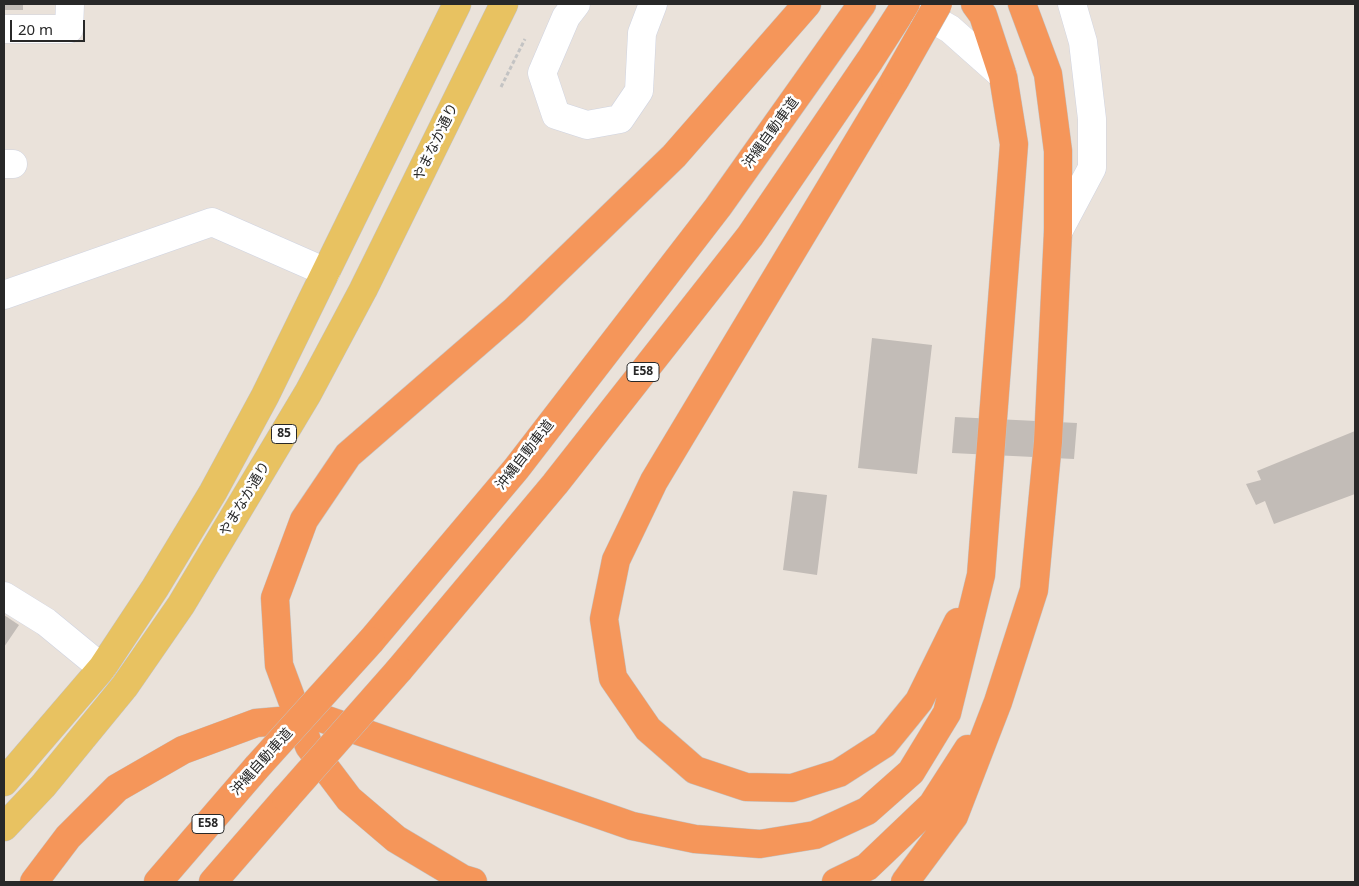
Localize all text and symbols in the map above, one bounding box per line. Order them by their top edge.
scale bar [12,10,88,42]
text: 20 m [18,19,53,39]
street label: 沖縄自動車道 [740,94,802,172]
street label: やまなか通り [410,101,462,183]
road number: E58 [627,362,659,382]
street label: 沖縄自動車道 [493,417,557,493]
road number: 85 [272,424,296,444]
street label: やまなか通り [216,459,274,539]
street label: 沖縄自動車道 [228,725,296,799]
road number: E58 [192,814,224,834]

